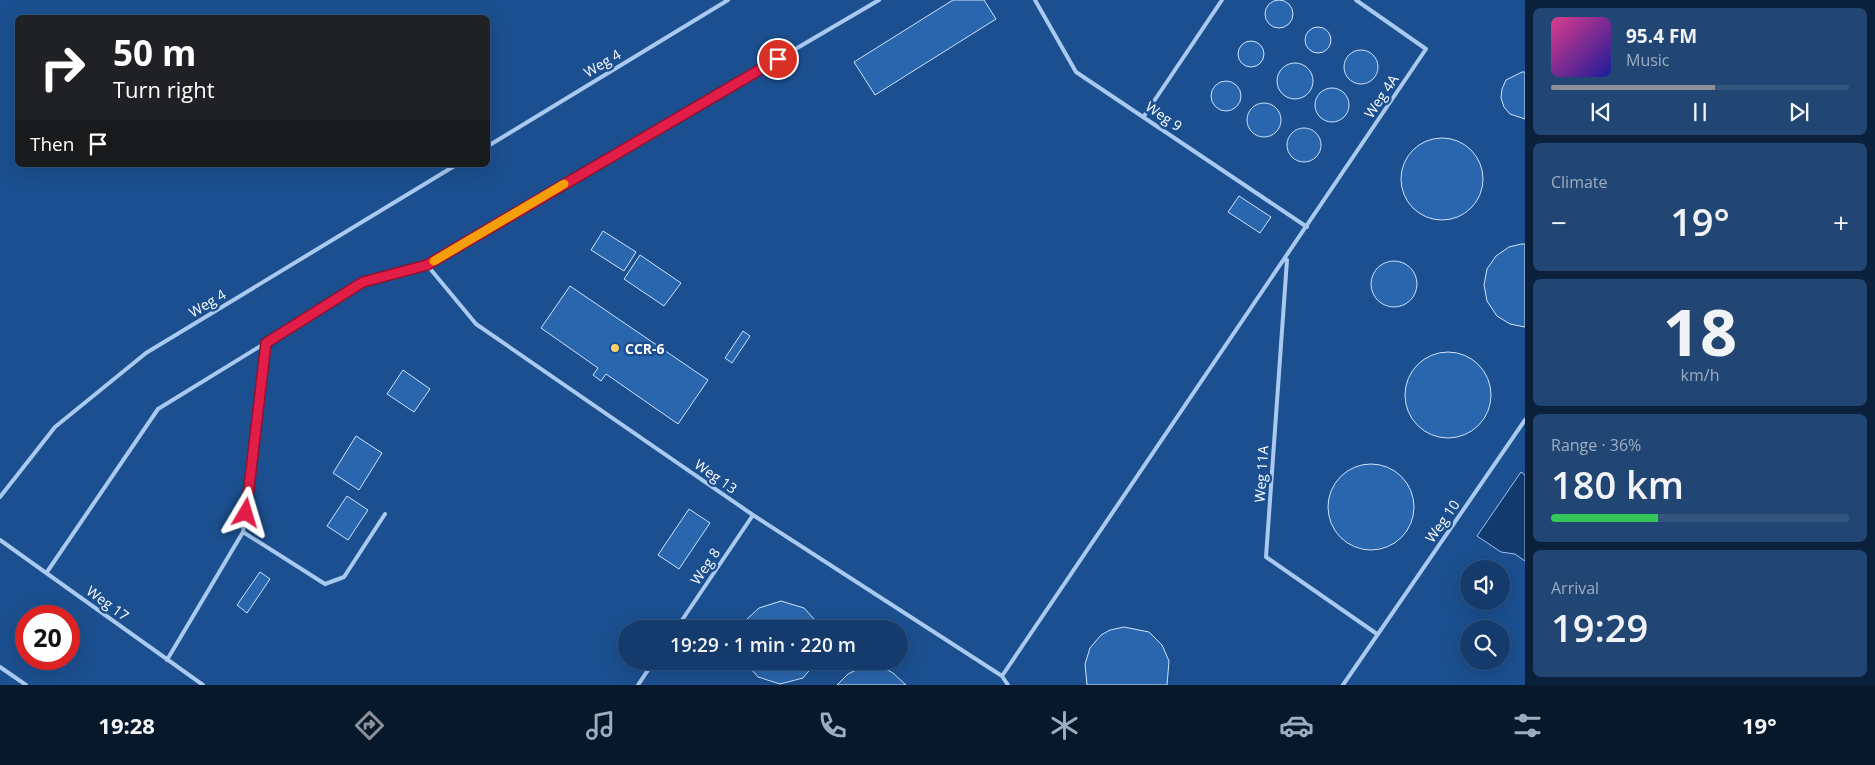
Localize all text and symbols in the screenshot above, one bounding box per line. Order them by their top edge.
text: 95.4 FM [1626,23,1697,49]
text: 50 m [113,29,196,76]
icon: right [30,35,95,100]
pin [757,38,799,80]
street label: Weg 4 [580,45,624,81]
icon: arrive [764,45,792,73]
text: Music [1626,49,1670,71]
street label: Weg 4A [1359,70,1403,122]
text: Turn right [113,74,215,104]
street label: Weg 9 [1142,97,1186,135]
icon: previous [1587,98,1615,126]
icon: pause [1686,98,1714,126]
icon: next [1785,98,1813,126]
icon: arrive [84,130,112,158]
text: Then [30,131,74,157]
text: Climate [1551,171,1608,193]
text: 19° [1670,195,1730,247]
text: − [1551,203,1567,241]
text: + [1833,203,1849,241]
street label: Weg 4 [185,285,229,321]
text: 18 [1663,287,1737,375]
place label: CCR-6 [625,339,665,358]
marker: CCR-6 [609,342,621,354]
text: km/h [1681,364,1719,386]
text: Range · 36% [1551,434,1641,456]
street label: Weg 11A [1250,445,1272,503]
street label: Weg 13 [691,454,741,498]
text: 180 km [1551,458,1684,510]
position arrow [219,486,271,538]
street label: Weg 10 [1420,496,1464,546]
street label: Weg 8 [686,544,724,588]
map controls [1460,560,1510,670]
button: sound [1460,560,1510,610]
text: Arrival [1551,577,1599,599]
street label: Weg 17 [83,581,133,625]
text: 19:29 [1551,601,1648,653]
speed limit sign: 20 [15,605,80,670]
button: search [1460,620,1510,670]
text: 19:29 · 1 min · 220 m [670,632,856,658]
icon: directions [352,708,387,743]
icon: music [583,708,618,743]
icon: phone [815,708,850,743]
icon: climate [1047,708,1082,743]
icon: car [1279,708,1314,743]
icon: filters [1510,708,1545,743]
text: 19:28 [98,710,155,740]
text: 19° [1742,710,1777,740]

